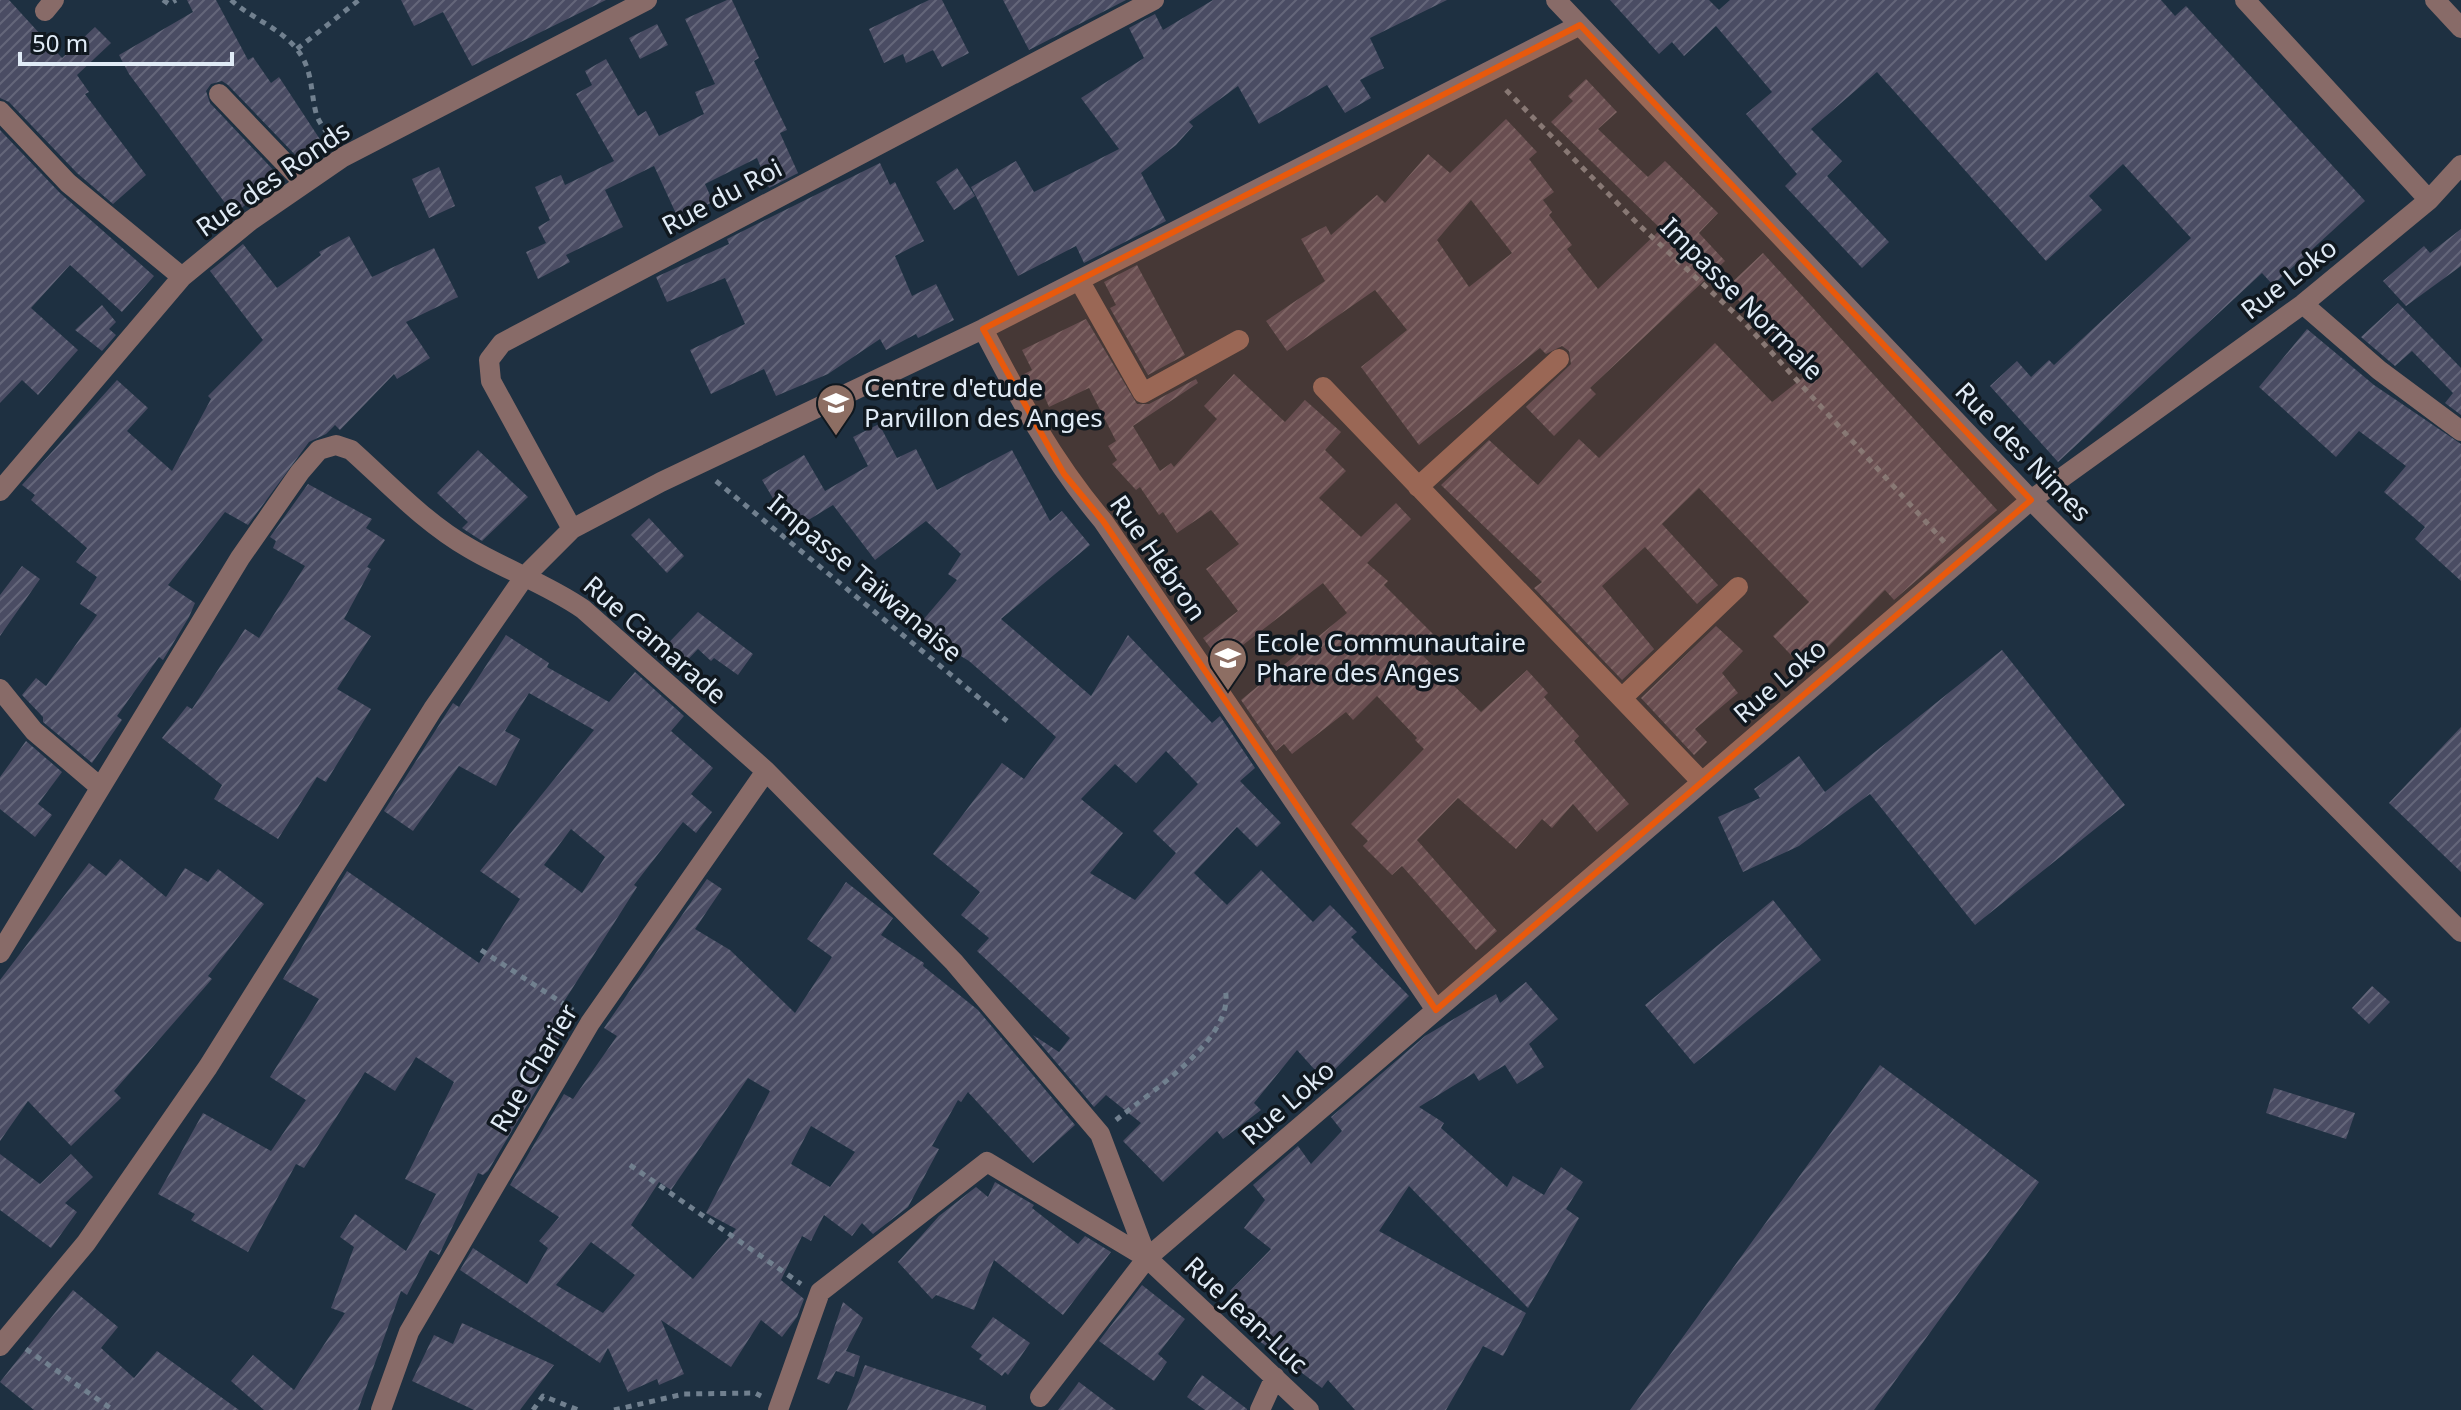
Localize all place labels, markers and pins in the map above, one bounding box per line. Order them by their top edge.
place label: Centre d'etude Parvillon des Anges [864,369,1103,435]
school or university icon: Centre d'etude Parvillon des Anges [815,382,857,437]
place label: Ecole Communautaire Phare des Anges [1256,624,1526,690]
school or university icon: Ecole Communautaire Phare des Anges [1207,637,1249,692]

